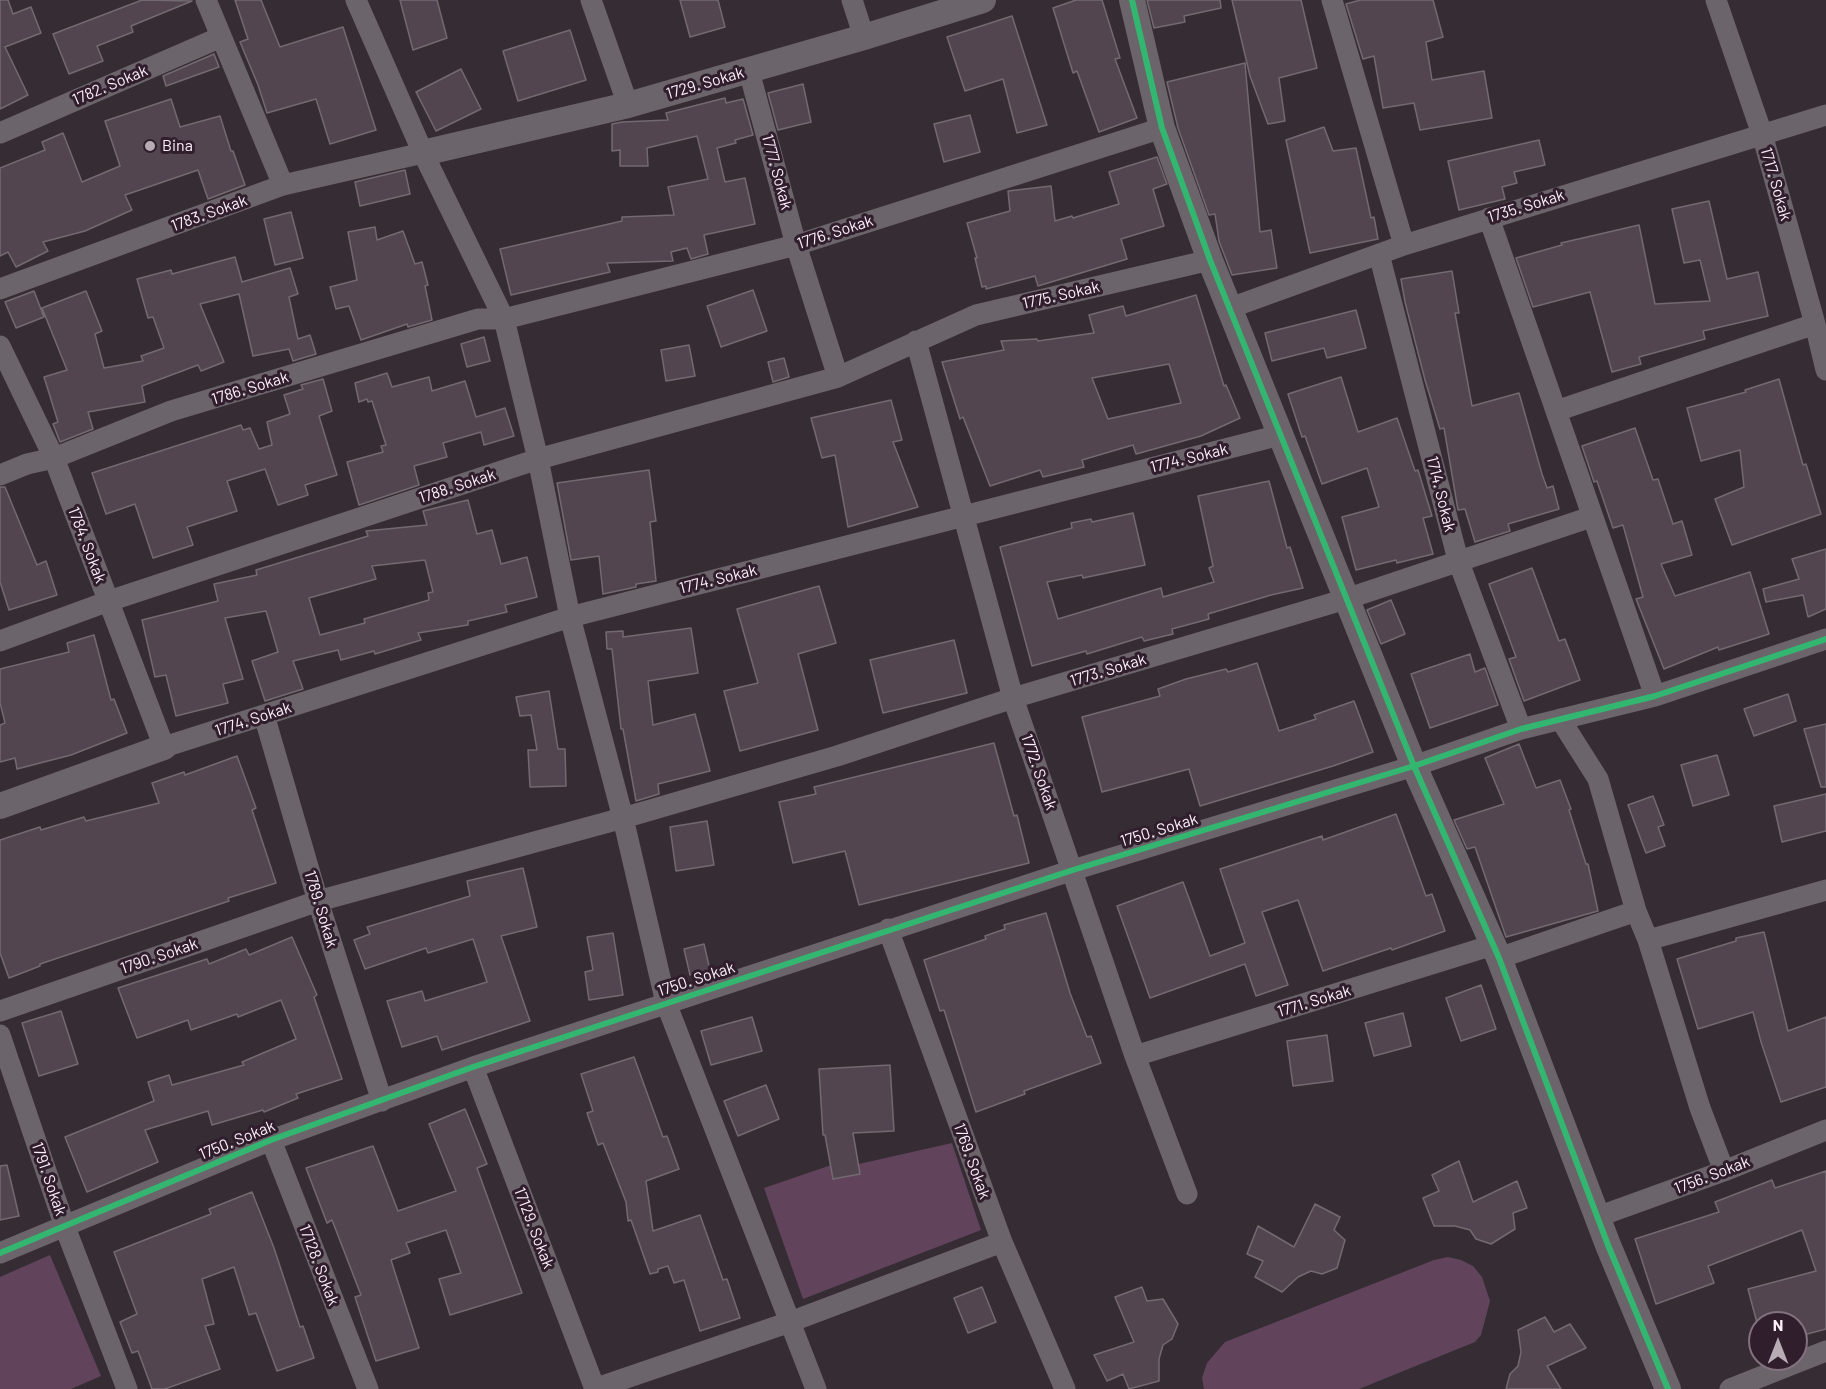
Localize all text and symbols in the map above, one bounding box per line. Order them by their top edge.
street label: 1782. Sokak [69,61,151,109]
street label: 1729. Sokak [664,63,746,103]
street label: 1777. Sokak [758,132,796,212]
place label: Bina [162,136,193,156]
marker: Bina [143,139,157,153]
street label: 1717. Sokak [1756,145,1796,223]
street label: 1735. Sokak [1485,185,1567,227]
street label: 1783. Sokak [168,190,250,236]
street label: 1776. Sokak [795,211,875,253]
street label: 1775. Sokak [1020,277,1102,313]
street label: 1786. Sokak [209,367,291,409]
street label: 1774. Sokak [1148,439,1230,477]
street label: 1714. Sokak [1422,454,1460,534]
street label: 1788. Sokak [416,465,498,507]
street label: 1784. Sokak [64,504,110,586]
street label: 1774. Sokak [677,560,759,598]
street label: 1773. Sokak [1068,649,1148,691]
street label: 1774. Sokak [212,698,294,740]
street label: 1772. Sokak [1017,731,1061,813]
street label: 1750. Sokak [1118,809,1200,851]
street label: 1789. Sokak [300,868,342,950]
street label: 1790. Sokak [118,934,200,978]
street label: 1750. Sokak [655,957,737,1001]
street label: 1771. Sokak [1275,981,1353,1021]
street label: 1750. Sokak [196,1116,278,1164]
street label: 1769. Sokak [949,1120,995,1202]
street label: 1791. Sokak [27,1140,71,1218]
street label: 1756. Sokak [1671,1152,1753,1198]
street label: 17129. Sokak [510,1185,558,1271]
street label: 17128. Sokak [295,1222,343,1308]
north arrow [1748,1311,1808,1371]
text: N [1773,1315,1783,1334]

